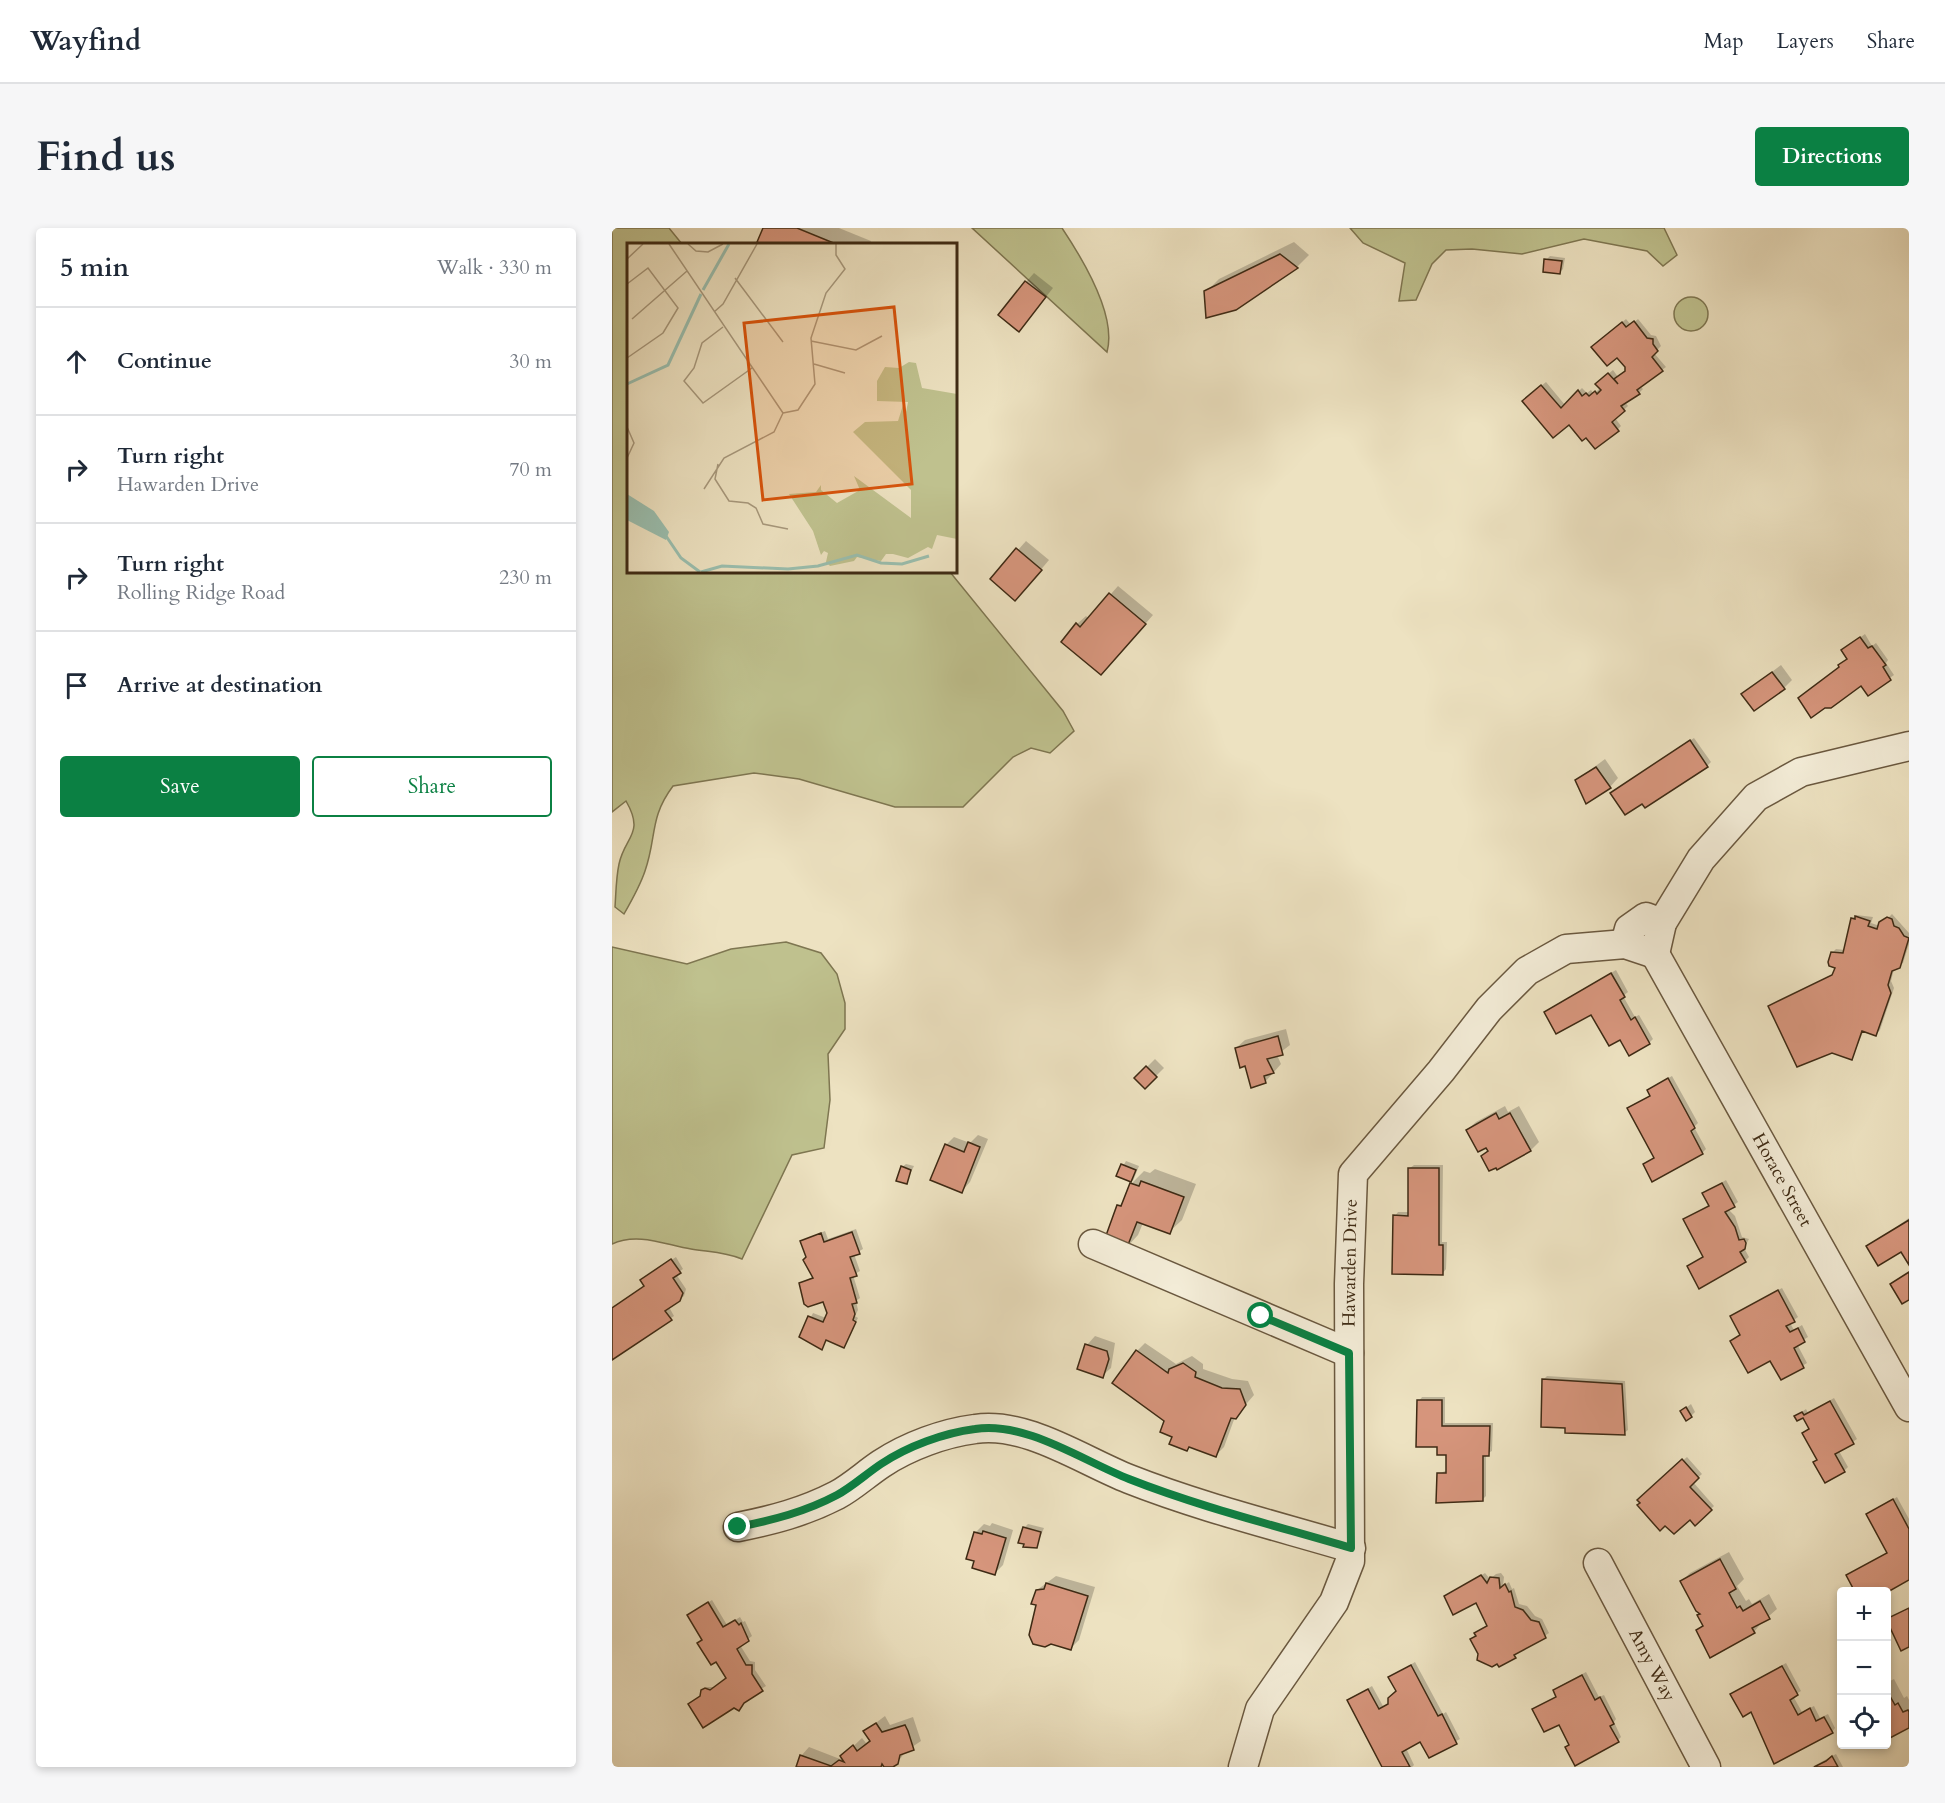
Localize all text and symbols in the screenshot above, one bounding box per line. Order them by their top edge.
text: Wayfind [30,22,141,60]
text: Map [1704,27,1744,56]
text: Layers [1777,27,1834,56]
text: Share [1867,27,1915,56]
button: Directions [1755,127,1909,186]
text: Find us [36,128,176,185]
inset map [627,243,957,573]
text: 5 min [60,250,129,285]
text: Walk · 330 m [437,254,552,281]
icon: ahead [60,345,93,378]
text: Continue [117,346,212,376]
text: 30 m [509,348,552,375]
text: Turn right [117,441,224,471]
icon: right [60,453,93,486]
text: 70 m [509,456,552,483]
text: Hawarden Drive [117,471,259,498]
text: Turn right [117,549,224,579]
icon: right [60,561,93,594]
text: 230 m [499,564,552,591]
text: Rolling Ridge Road [117,579,285,606]
icon: arrive [60,669,93,702]
text: Arrive at destination [117,670,322,700]
button: Save [60,756,300,817]
button: Share [312,756,552,817]
street label: Horace Street [1746,1129,1818,1232]
street label: Hawarden Drive [1336,1199,1364,1327]
route start [1247,1302,1273,1328]
route end [724,1513,750,1539]
map controls [1837,1587,1891,1749]
button: + [1837,1587,1891,1641]
street label: Amy Way [1622,1624,1682,1706]
button: − [1837,1641,1891,1695]
button: locate [1837,1695,1891,1749]

